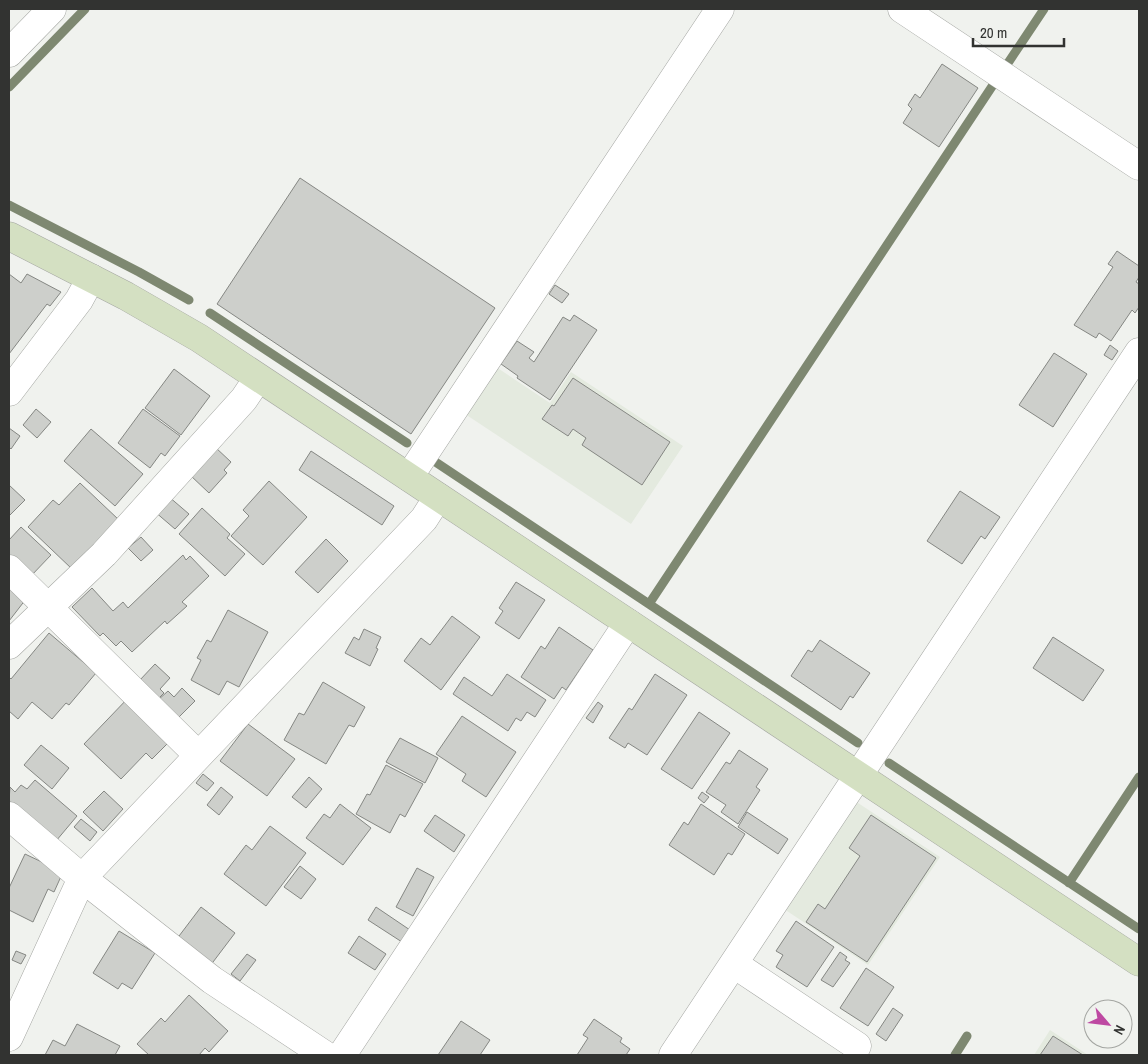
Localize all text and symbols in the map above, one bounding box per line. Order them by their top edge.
scale bar [973,15,1064,47]
text: 20 m [980,22,1007,43]
north arrow [1083,999,1133,1049]
text: N [1110,1022,1129,1038]

